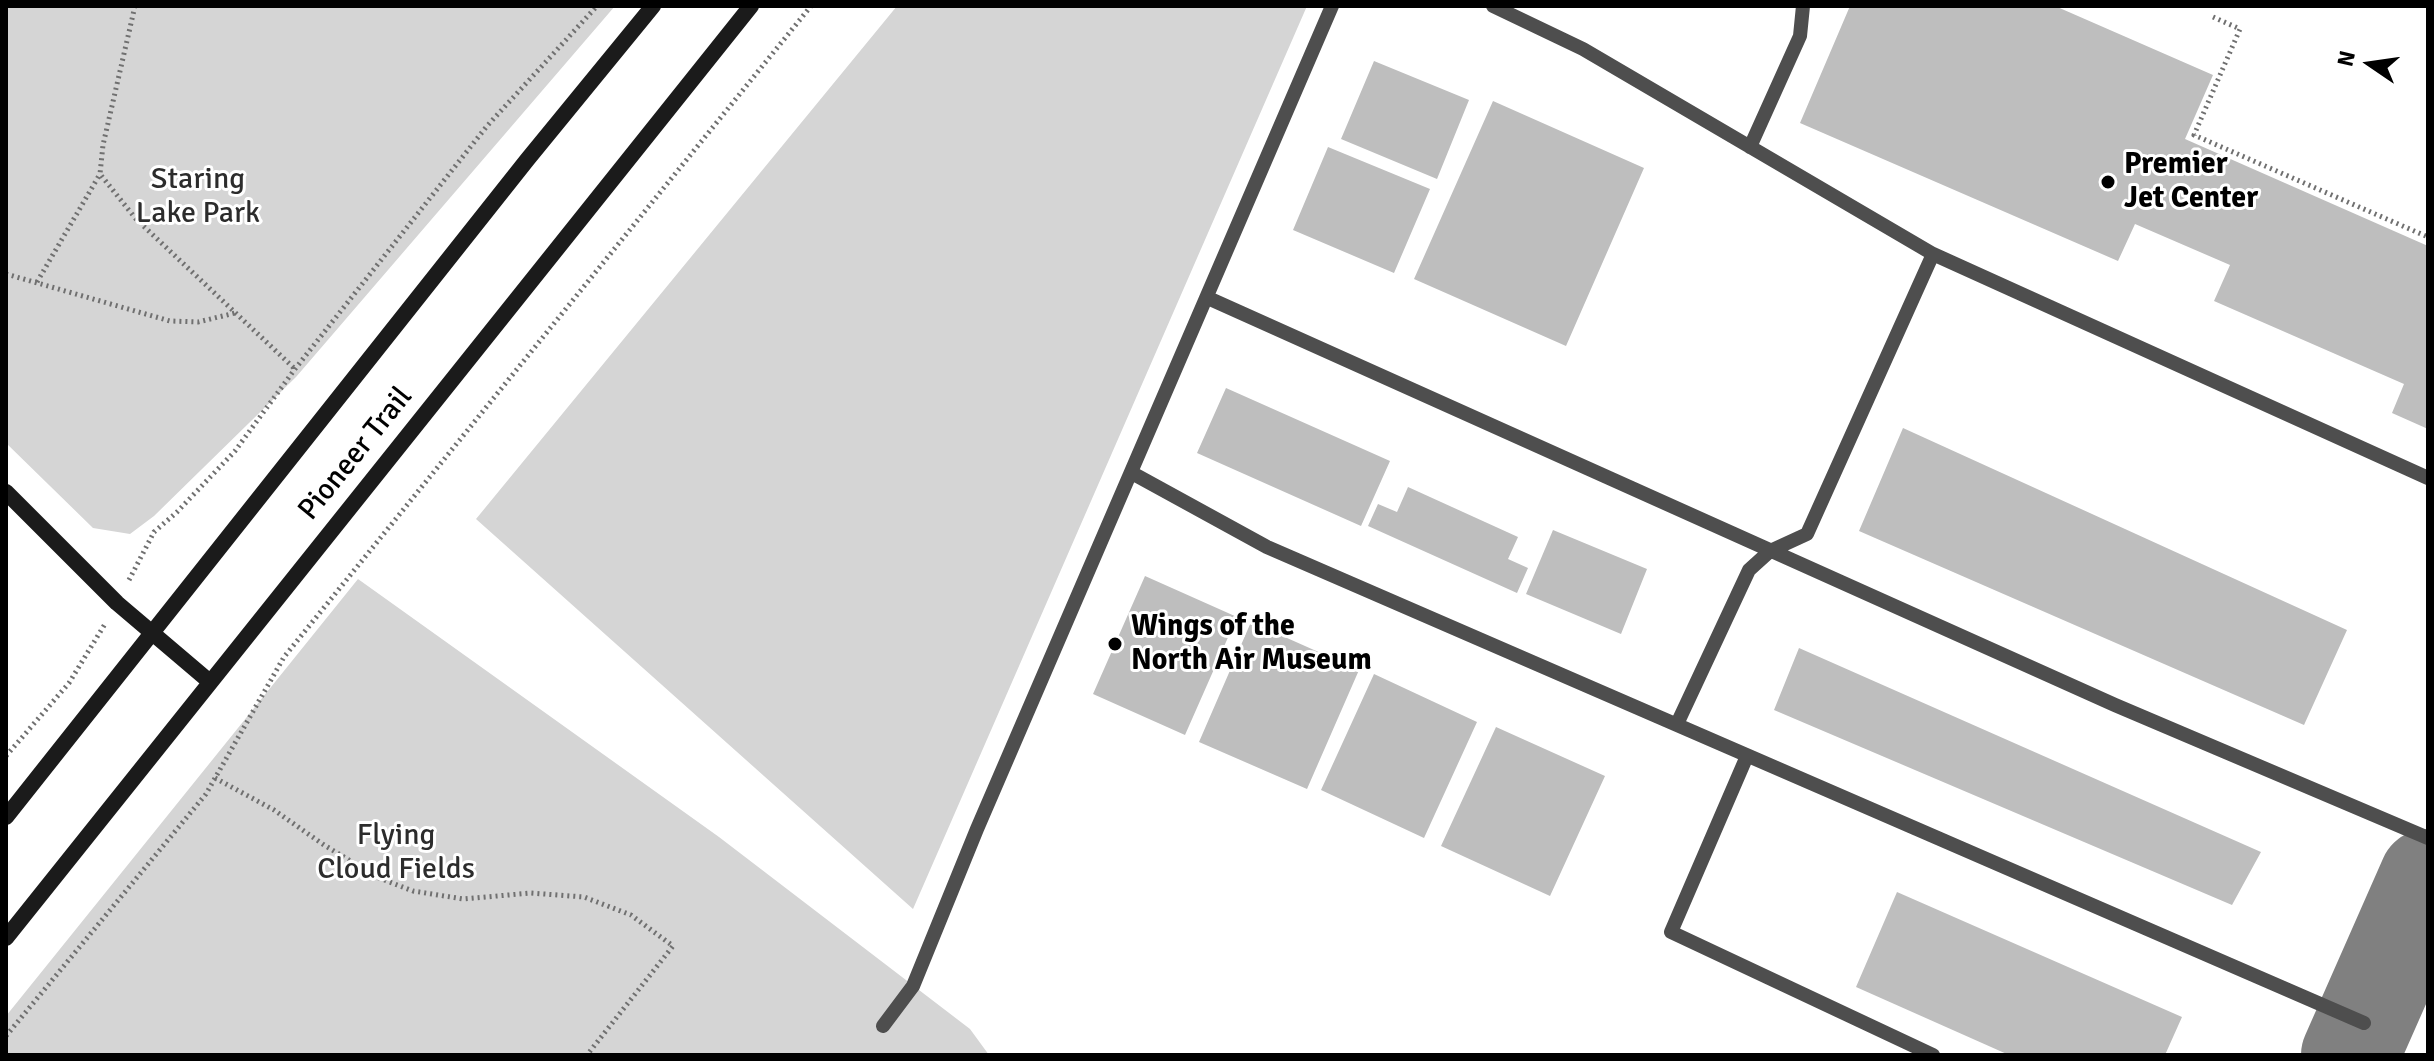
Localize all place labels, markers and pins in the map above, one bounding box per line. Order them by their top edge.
place label: Premier Jet Center [2124,147,2258,218]
marker: Premier Jet Center [2099,173,2117,191]
place label: Wings of the North Air Museum [1131,609,1372,680]
marker: Wings of the North Air Museum [1106,635,1124,653]

